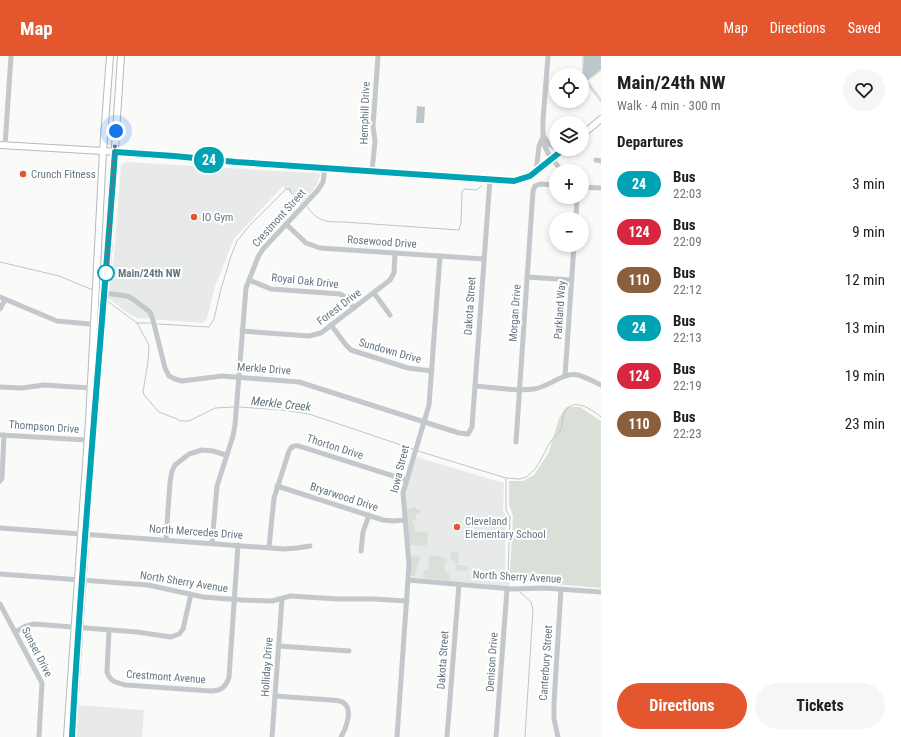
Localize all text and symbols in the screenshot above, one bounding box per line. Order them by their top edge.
text: Map [20,17,53,40]
text: Map [724,20,748,36]
text: Directions [770,20,826,36]
text: Saved [848,20,881,36]
map controls [549,68,589,252]
button: locate [549,68,589,108]
button: heart [843,69,885,111]
text: Main/24th NW [617,71,725,94]
street label: Hemphill Drive [357,81,373,145]
text: Walk · 4 min · 300 m [617,98,721,113]
button: layers [549,116,589,156]
your location [106,121,126,141]
text: Departures [617,133,683,151]
line badge: 24 [191,147,227,173]
text: 24 [202,152,216,168]
button: + [549,164,589,204]
place label: Crunch Fitness [31,168,96,181]
text: Bus [673,168,696,186]
marker: Crunch Fitness [18,169,28,179]
text: 3 min [852,175,885,193]
text: 24 [632,176,646,192]
street label: Crestmont Street [250,186,308,250]
text: 22:03 [673,186,702,201]
place label: IO Gym [202,211,233,224]
marker: IO Gym [189,212,199,222]
button: − [549,212,589,252]
text: Bus [673,216,696,234]
text: 9 min [852,223,885,241]
text: 124 [628,224,650,240]
street label: Rosewood Drive [347,233,417,251]
text: 22:09 [673,234,702,249]
marker: Main/24th NW [97,264,115,282]
text: Bus [673,264,696,282]
place label: Main/24th NW [118,267,182,280]
street label: Royal Oak Drive [271,271,339,291]
text: 12 min [845,271,885,289]
text: 110 [628,272,650,288]
street label: Dakota Street [461,276,479,336]
street label: Parkland Way [551,280,569,340]
text: 22:12 [673,282,702,297]
street label: Morgan Drive [507,284,523,342]
street label: Forest Drive [314,286,364,328]
text: Bus [673,312,696,330]
text: 13 min [845,319,885,337]
text: 24 [632,320,646,336]
text: 22:13 [673,330,702,345]
street label: Sundown Drive [357,336,423,366]
text: Bus [673,360,696,378]
street label: Merkle Drive [237,361,291,377]
text: 19 min [845,367,885,385]
text: 124 [628,368,650,384]
text: 22:19 [673,378,702,393]
water label: Merkle Creek [250,394,312,414]
text: Bus [673,408,696,426]
text: 23 min [845,415,885,433]
text: 110 [628,416,650,432]
street label: Thompson Drive [8,418,80,436]
text: 22:23 [673,426,702,441]
street label: Thorton Drive [305,432,365,462]
street label: Iowa Street [388,444,412,494]
street label: Bryarwood Drive [308,480,380,514]
place label: Cleveland Elementary School [465,515,546,541]
street label: North Mercedes Drive [149,522,243,542]
marker: Cleveland Elementary School [452,522,462,532]
street label: North Sherry Avenue [472,568,562,586]
street label: North Sherry Avenue [139,569,229,595]
street label: Sunset Drive [19,625,55,679]
street label: Canterbury Street [537,625,555,701]
street label: Dakota Street [434,630,452,690]
street label: Denison Drive [483,632,501,692]
street label: Holliday Drive [258,637,276,697]
street label: Crestmont Avenue [126,668,206,686]
button: Directions [617,683,747,729]
button: Tickets [755,683,885,729]

